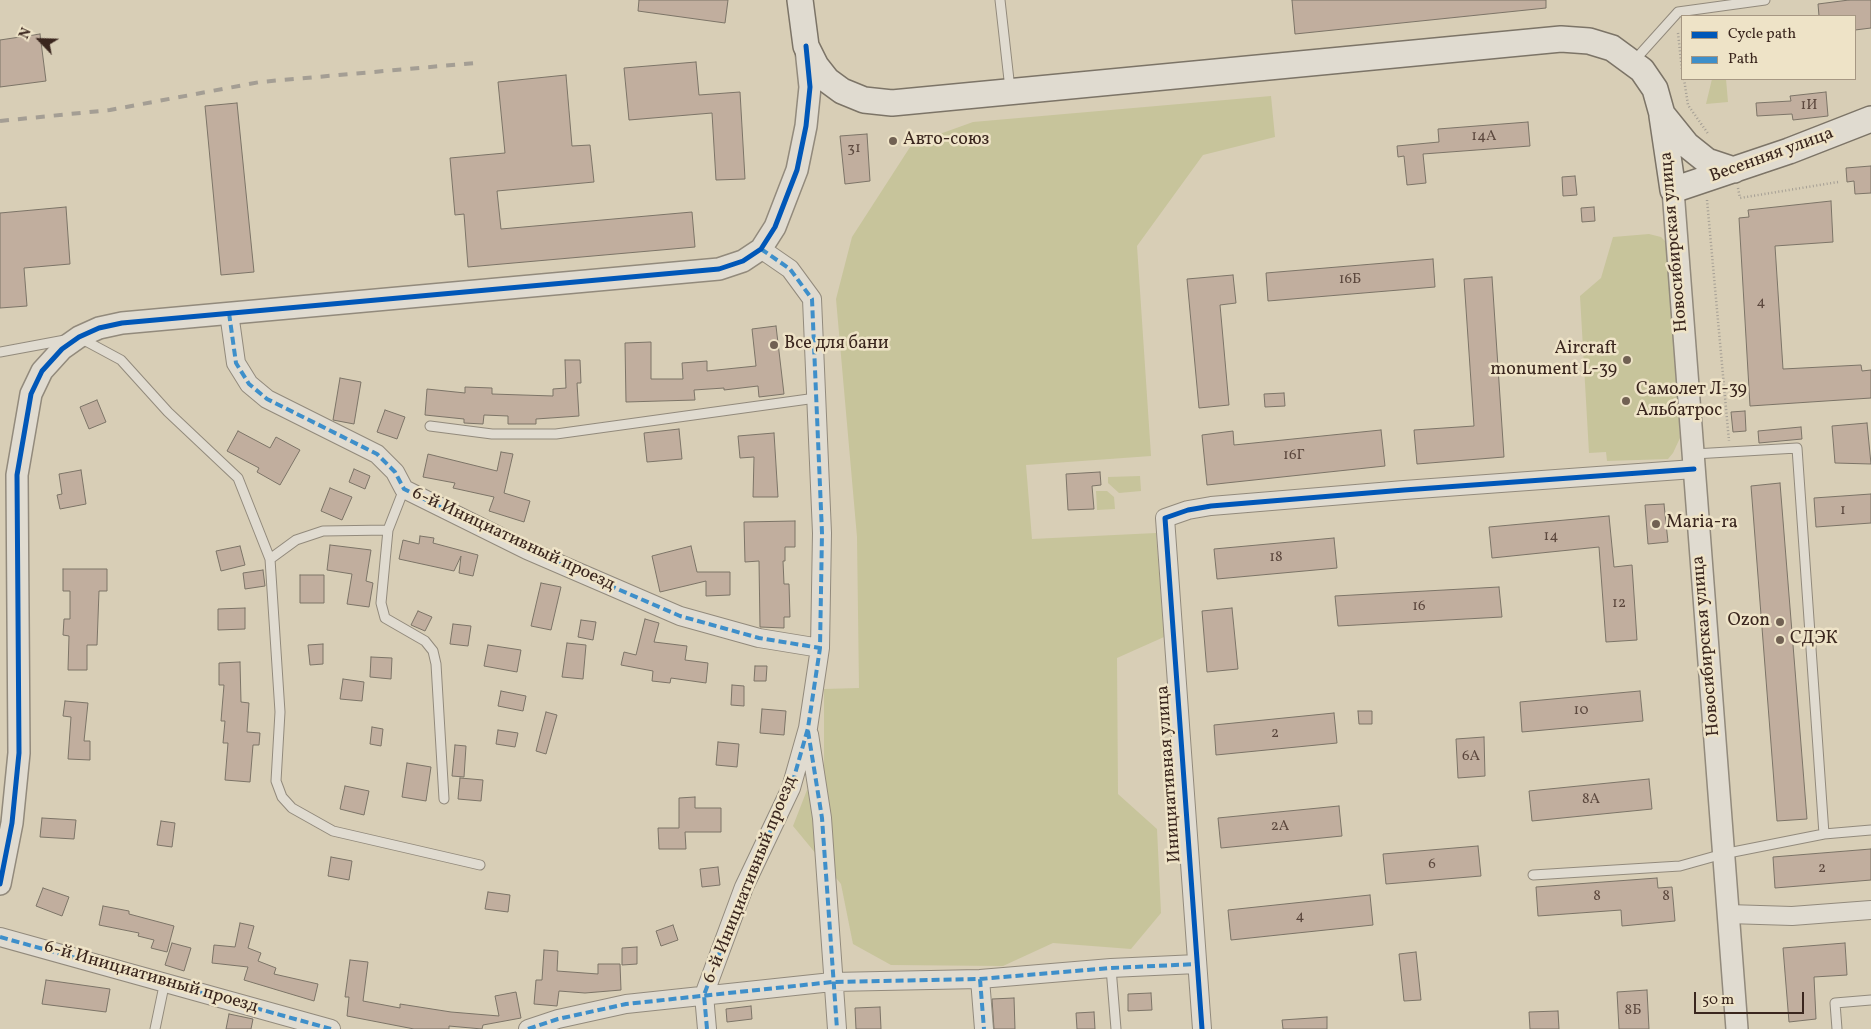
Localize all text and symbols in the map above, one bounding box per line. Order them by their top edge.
north arrow [15,15,65,65]
legend [1681,15,1856,80]
text: Cycle path [1728,24,1796,45]
text: N [15,25,37,42]
text: Path [1728,49,1758,70]
house number: 1И [1800,97,1818,115]
street label: Весенняя улица [1707,123,1837,189]
house number: 14А [1471,128,1497,146]
place label: Авто-союз [903,130,989,152]
marker: Авто-союз [887,135,899,147]
house number: 31 [847,140,861,158]
street label: Новосибирская улица [1656,151,1694,333]
house number: 16Б [1339,271,1361,289]
house number: 4 [1757,294,1765,312]
place label: Все для бани [784,334,889,356]
marker: Все для бани [768,339,780,351]
place label: Aircraft monument L-39 [1490,339,1617,382]
marker: Aircraft monument L-39 [1621,354,1633,366]
place label: Самолет Л-39 Альбатрос [1636,380,1747,422]
marker: Самолет Л-39 Альбатрос [1620,395,1632,407]
house number: 16Г [1283,447,1305,465]
street label: 6-й Инициативный проезд [408,483,618,597]
house number: 1 [1840,502,1846,520]
place label: Maria-ra [1666,513,1738,535]
marker: Maria-ra [1650,518,1662,530]
house number: 14 [1544,528,1558,546]
house number: 18 [1269,549,1283,567]
street label: Новосибирская улица [1688,555,1726,737]
house number: 12 [1612,595,1626,613]
house number: 16 [1412,598,1426,616]
place label: Ozon [1728,611,1770,633]
marker: Ozon [1774,616,1786,628]
place label: СДЭК [1790,629,1838,651]
marker: СДЭК [1774,634,1786,646]
street label: Инициативная улица [1153,685,1187,863]
house number: 10 [1574,702,1588,720]
house number: 2 [1271,725,1279,743]
house number: 6А [1462,748,1480,766]
street label: 6-й Инициативный проезд [699,773,803,987]
house number: 8А [1582,791,1600,809]
house number: 2А [1271,818,1289,836]
house number: 6 [1428,856,1436,874]
house number: 2 [1818,860,1826,878]
house number: 8 [1593,888,1601,906]
house number: 8 [1662,888,1670,906]
house number: 4 [1296,908,1304,926]
street label: 6-й Инициативный проезд [41,937,261,1019]
scale bar [1696,982,1806,1014]
text: 50 m [1702,990,1734,1011]
house number: 8Б [1625,1002,1641,1020]

